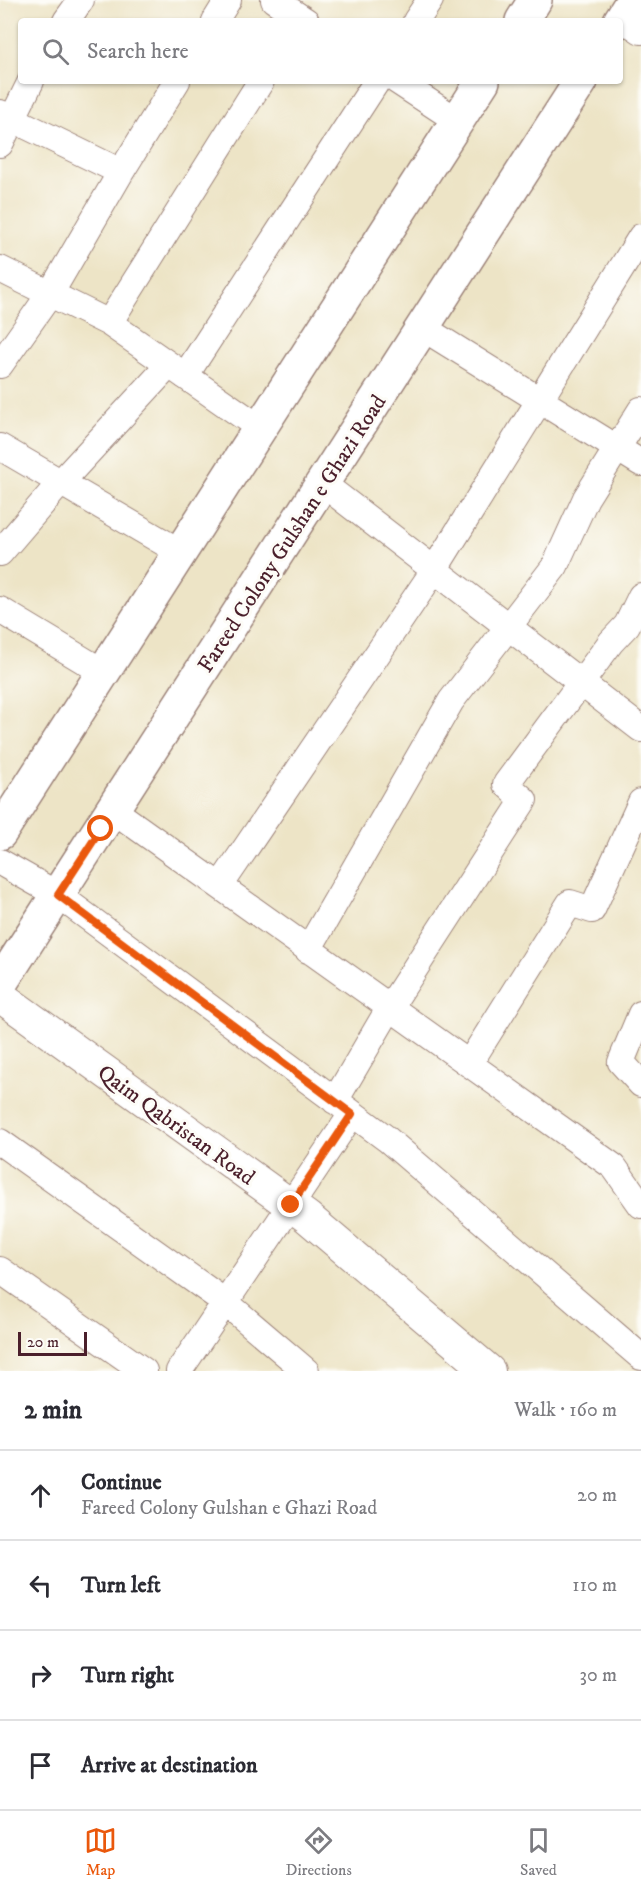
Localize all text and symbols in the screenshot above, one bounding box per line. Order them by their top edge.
search box [18,18,623,84]
icon: search [39,35,72,68]
text: Search here [87,38,189,65]
street label: Fareed Colony Gulshan e Ghazi Road [192,390,392,678]
route start [87,815,113,841]
street label: Qaim Qabristan Road [92,1059,260,1191]
route end [277,1191,303,1217]
scale bar [18,1329,87,1356]
text: 20 m [27,1332,59,1352]
text: 2 min [24,1394,82,1427]
text: Walk · 160 m [514,1398,617,1423]
text: Continue [81,1469,162,1496]
icon: ahead [24,1479,57,1512]
text: 20 m [577,1483,617,1508]
text: Fareed Colony Gulshan e Ghazi Road [81,1496,377,1521]
icon: left [24,1569,57,1602]
text: Turn left [81,1572,161,1599]
text: 110 m [572,1573,617,1598]
icon: right [24,1659,57,1692]
text: Turn right [81,1662,174,1689]
text: 30 m [579,1663,617,1688]
icon: arrive [24,1749,57,1782]
text: Arrive at destination [81,1752,258,1779]
tab: Map [84,1824,117,1880]
tab: Directions [285,1824,352,1880]
tab: Saved [520,1824,557,1880]

